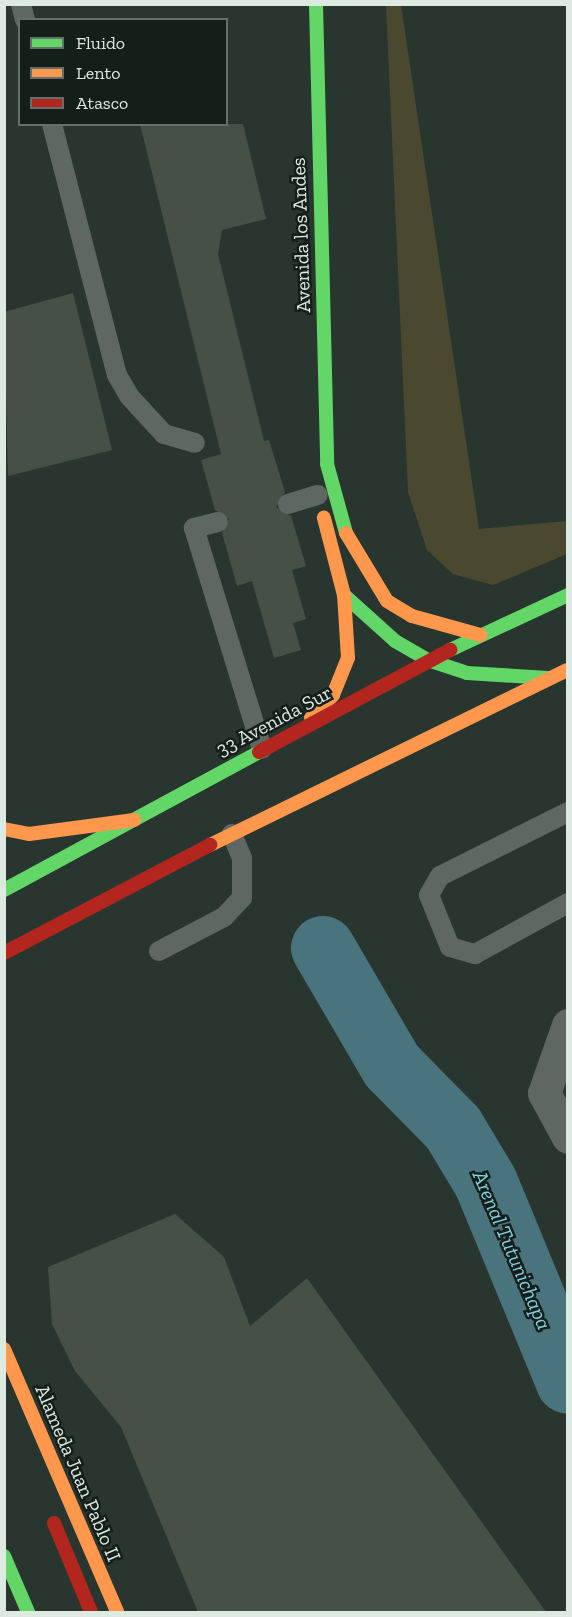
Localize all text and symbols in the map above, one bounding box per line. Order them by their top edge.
legend [18,18,228,126]
text: Fluido [76,32,125,54]
text: Lento [76,62,121,84]
text: Atasco [76,92,128,114]
street label: Avenida los Andes [286,157,316,313]
street label: 33 Avenida Sur [212,680,336,762]
water label: Arenal Tutunichapa [467,1166,557,1334]
street label: Alameda Juan Pablo II [30,1381,126,1565]

